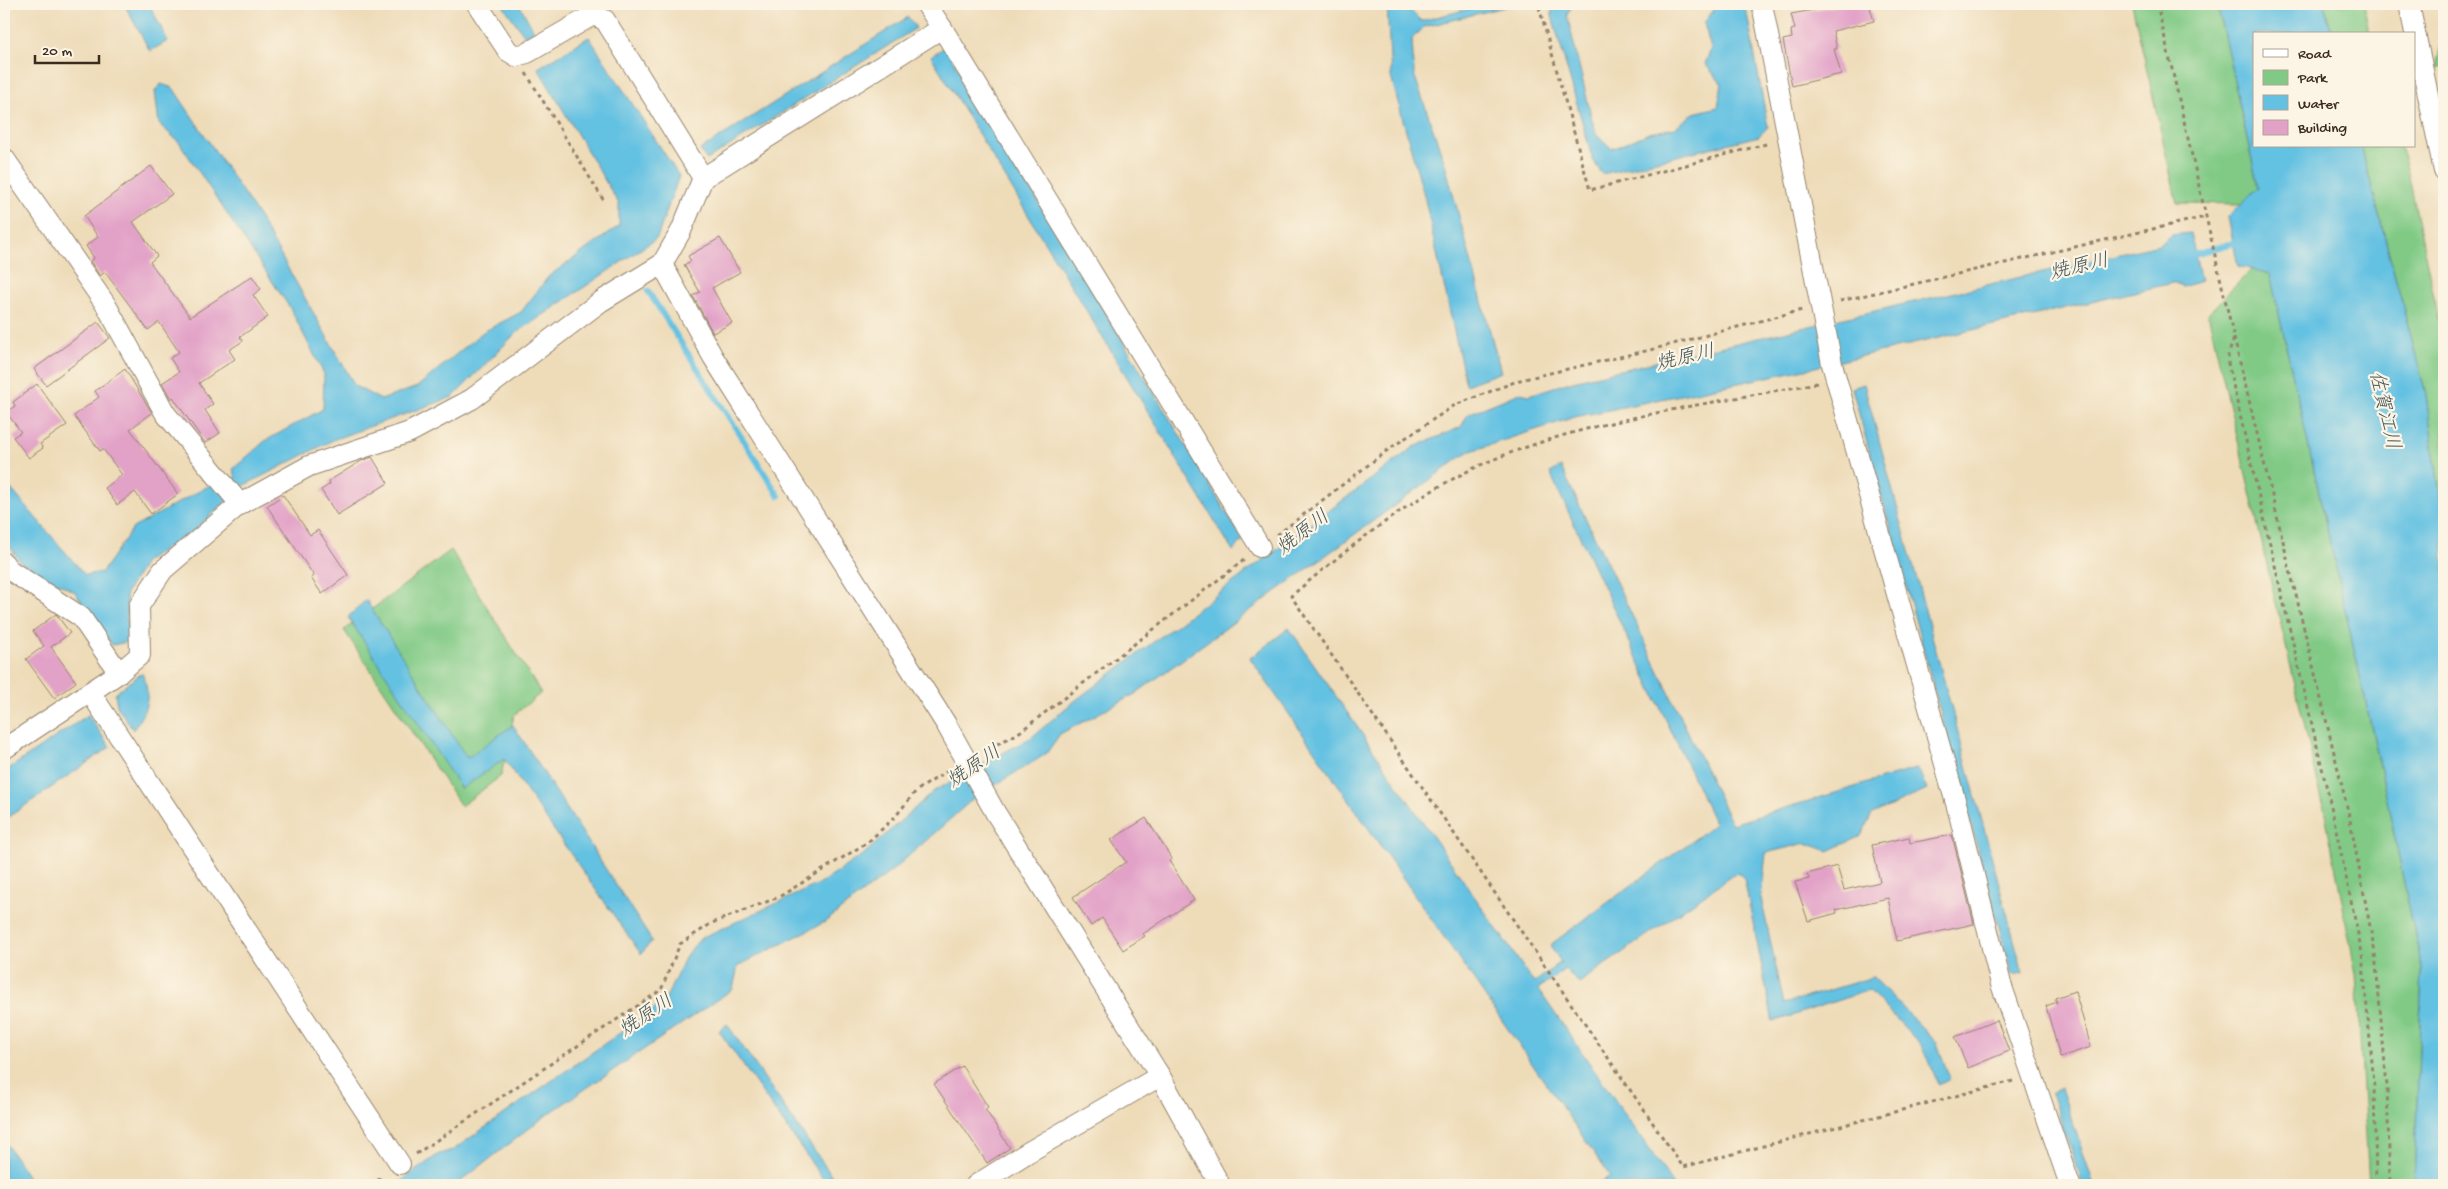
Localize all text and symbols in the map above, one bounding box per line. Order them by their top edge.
scale bar [35,32,99,64]
legend [2253,32,2416,148]
text: 20 m [42,43,72,61]
text: Road [2298,46,2332,64]
text: Park [2297,70,2328,88]
text: Water [2298,96,2340,114]
text: Building [2297,120,2347,138]
water label: 焼原川 [2048,249,2112,286]
water label: 焼原川 [1654,340,1718,377]
water label: 佐賀江川 [2362,369,2405,452]
water label: 焼原川 [1273,506,1335,561]
water label: 焼原川 [943,741,1006,794]
water label: 焼原川 [615,990,678,1043]

